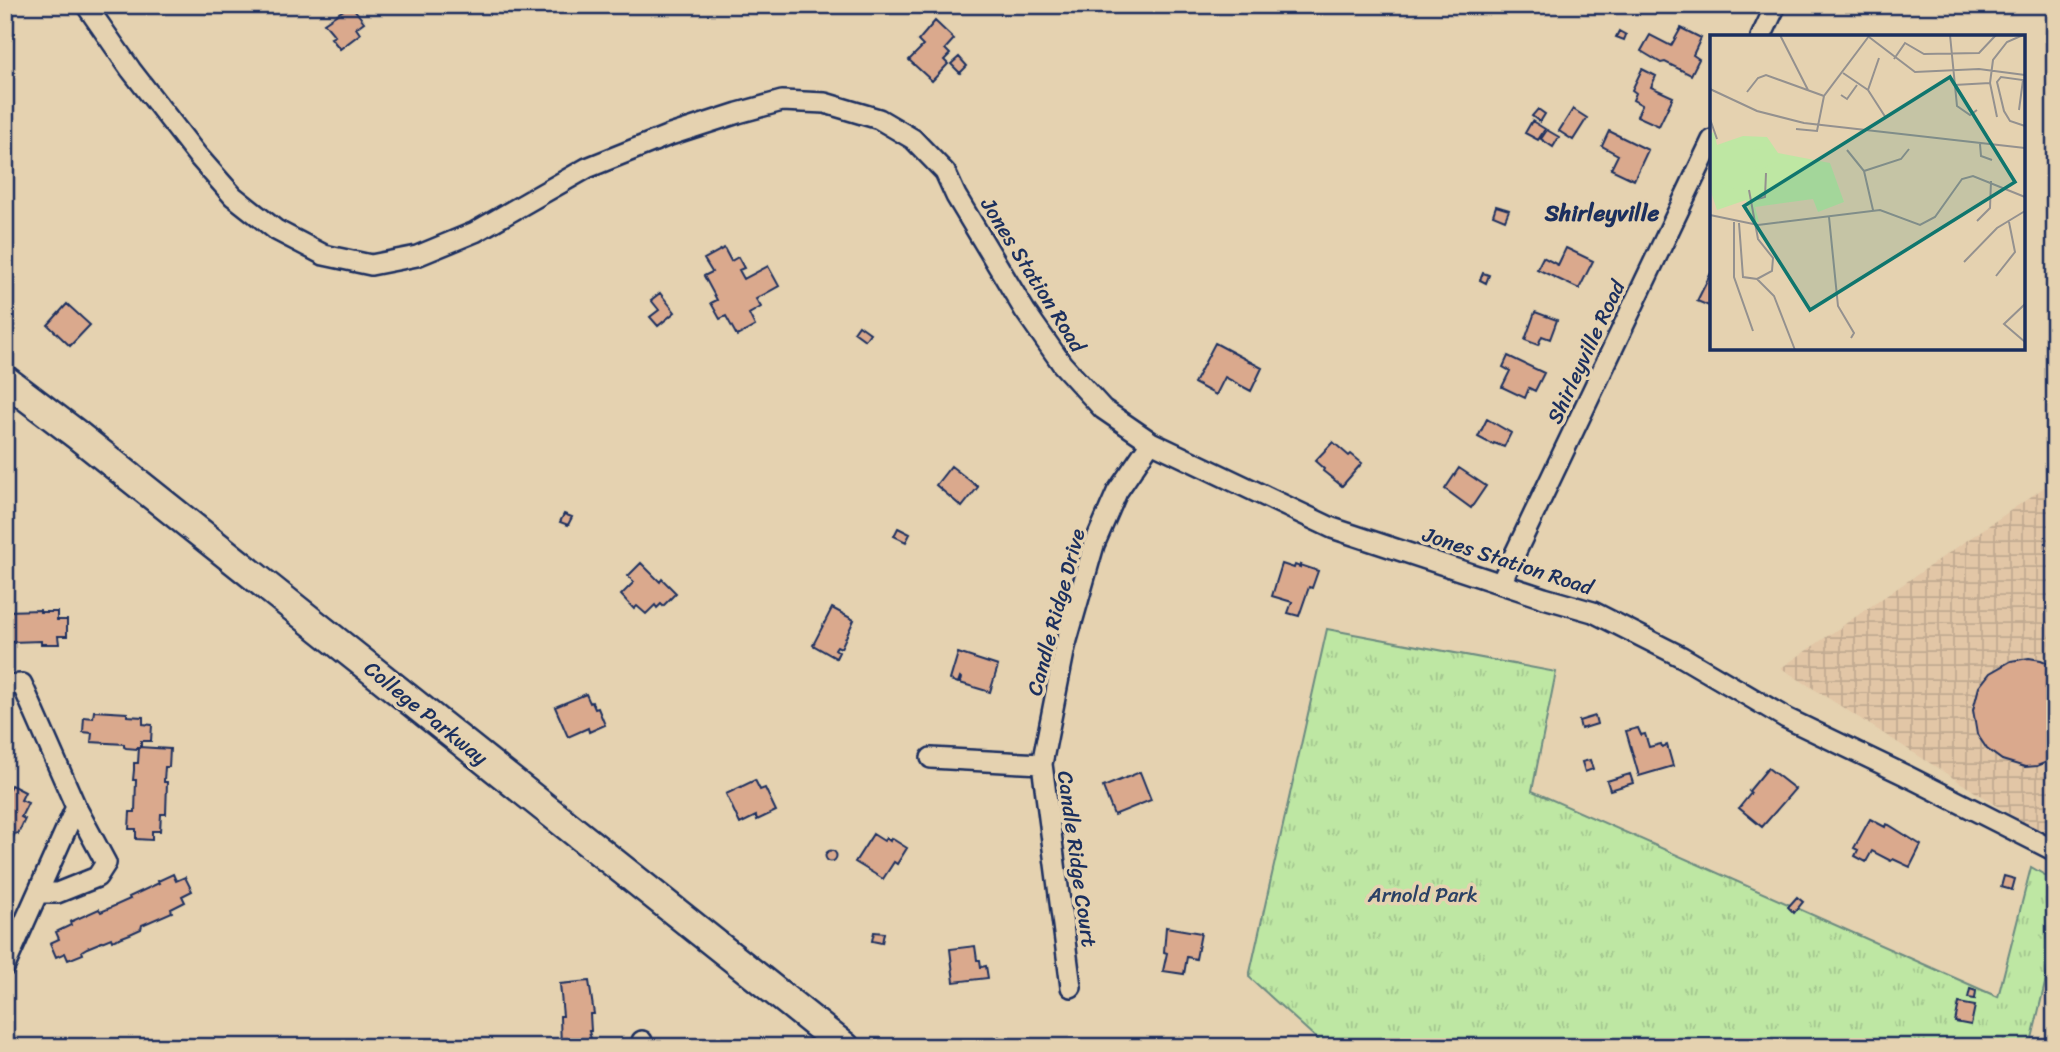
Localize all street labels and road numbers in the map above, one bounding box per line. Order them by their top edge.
street label: Jones Station Road [969,189,1097,362]
street label: Shirleyville Road [1536,272,1637,430]
street label: Jones Station Road [1417,515,1600,607]
street label: Candle Ridge Drive [1015,524,1097,700]
street label: College Parkway [355,650,497,776]
street label: Candle Ridge Court [1046,768,1108,950]

